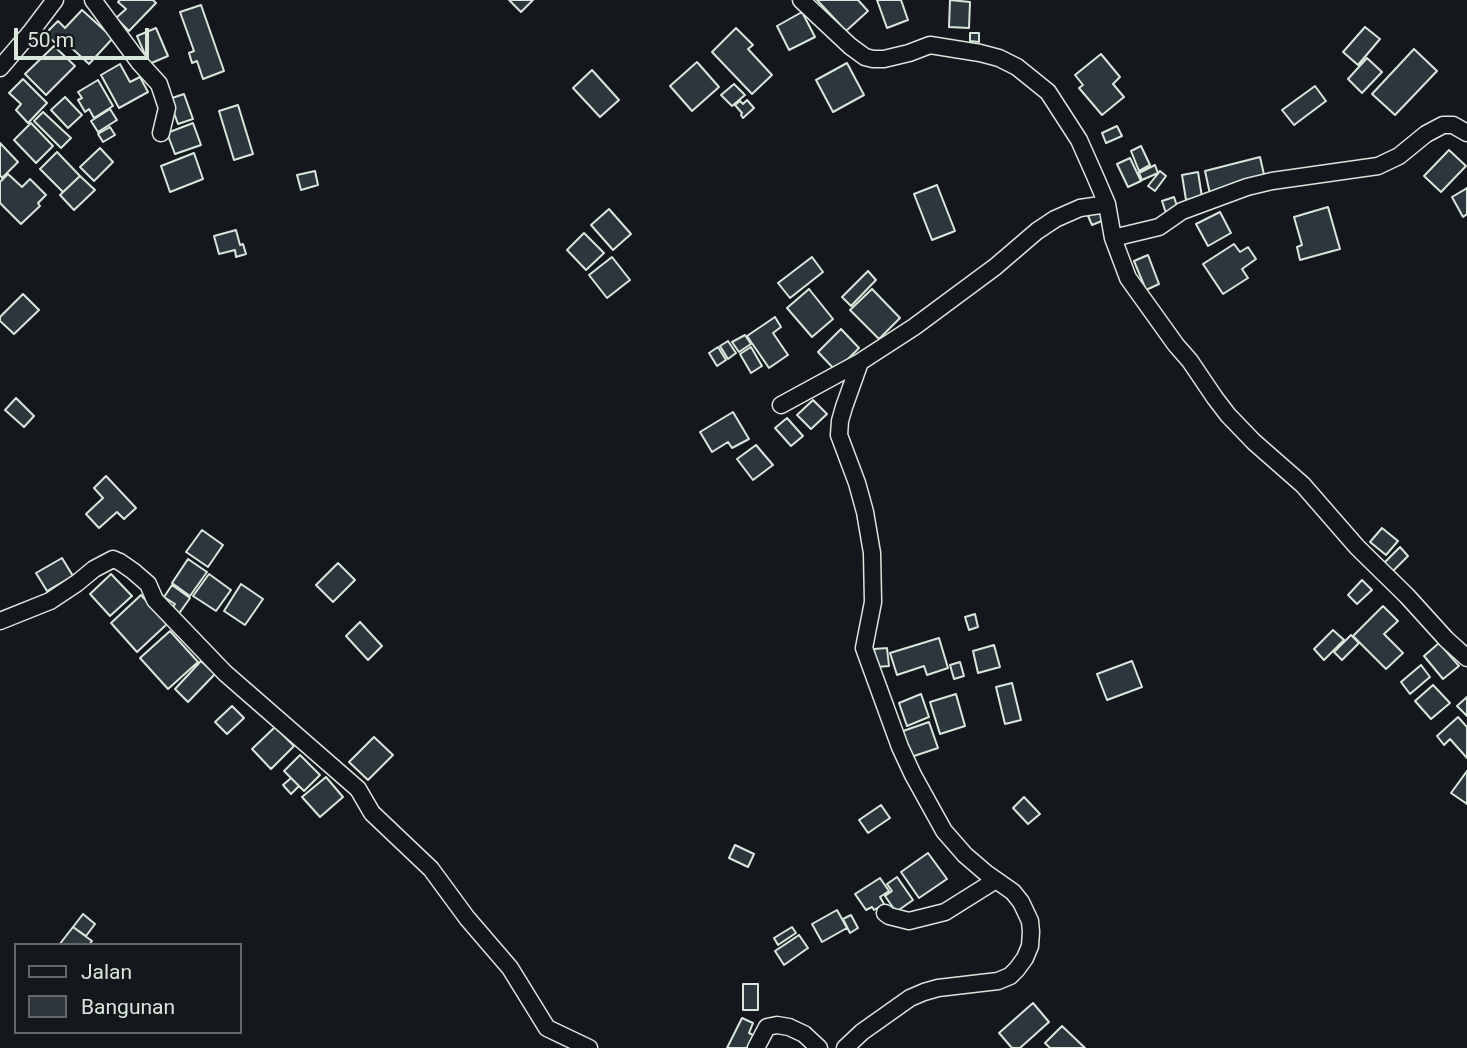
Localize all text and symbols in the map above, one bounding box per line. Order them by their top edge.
scale bar [18,14,152,58]
text: 50 m [27,28,74,52]
legend [14,943,242,1034]
text: Jalan [81,960,132,984]
text: Bangunan [81,995,175,1019]

